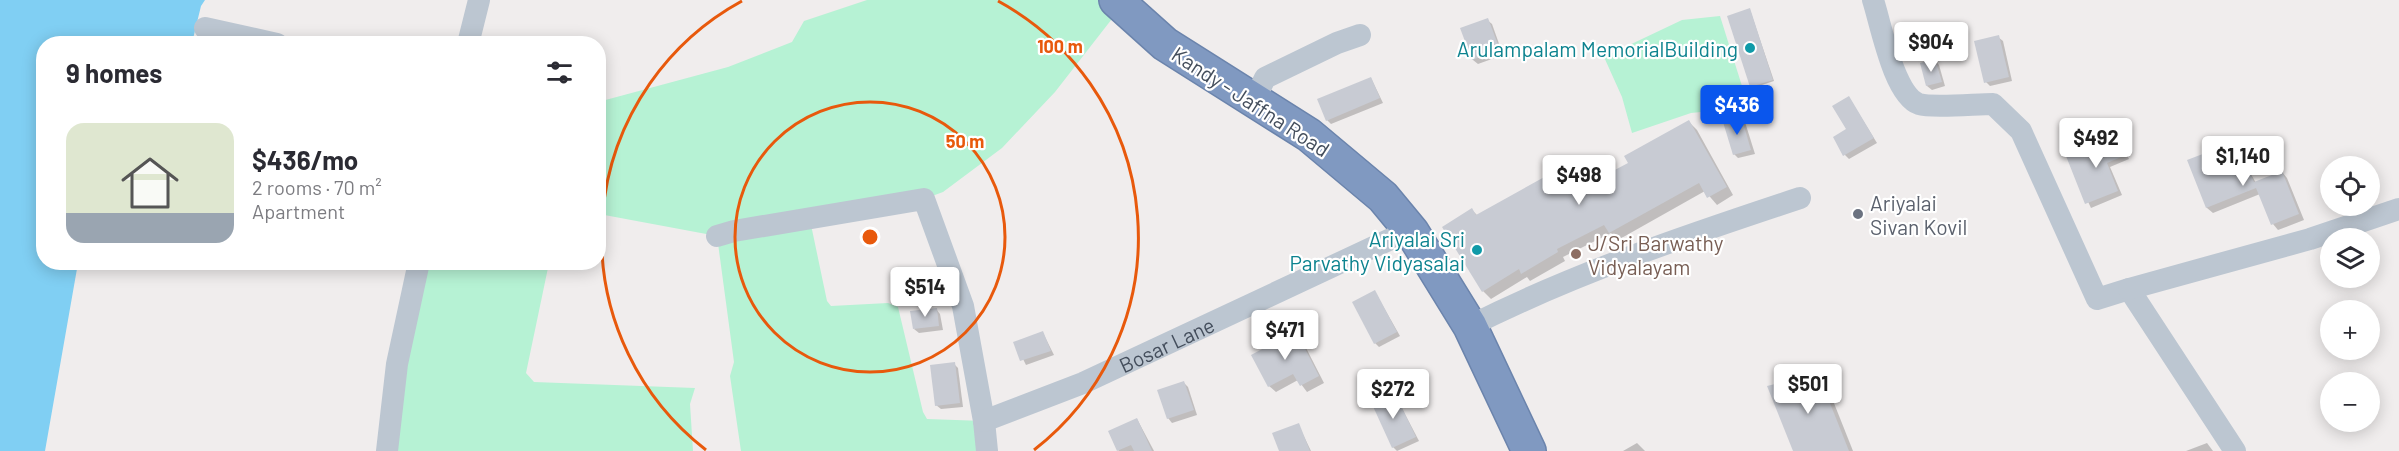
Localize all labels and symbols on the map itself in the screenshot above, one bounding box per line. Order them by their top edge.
pin: $904 [1895,22,1967,73]
text: 100 m [1037,35,1083,57]
place label: Arulampalam MemorialBuilding [1457,36,1738,61]
street label: Kandy - Jaffna Road [1167,41,1335,161]
marker: Arulampalam MemorialBuilding [1743,41,1757,55]
pin: $436 [1701,85,1773,136]
pin: $492 [2060,118,2132,169]
text: 50 m [946,130,984,152]
pin: $1,140 [2194,136,2292,187]
pin: $498 [1543,155,1615,206]
place label: Ariyalai Sivan Kovil [1870,190,1967,239]
marker: Ariyalai Sivan Kovil [1851,207,1865,221]
place label: Ariyalai Sri Parvathy Vidyasalai [1290,226,1465,275]
centre of rings [860,227,880,247]
place label: J/Sri Barwathy Vidyalayam [1588,230,1724,279]
marker: Ariyalai Sri Parvathy Vidyasalai [1470,243,1484,257]
marker: J/Sri Barwathy Vidyalayam [1569,247,1583,261]
pin: $514 [889,267,961,318]
pin: $471 [1249,310,1321,361]
street label: Bosar Lane [1115,311,1218,377]
pin: $501 [1772,364,1844,415]
pin: $272 [1357,369,1429,420]

